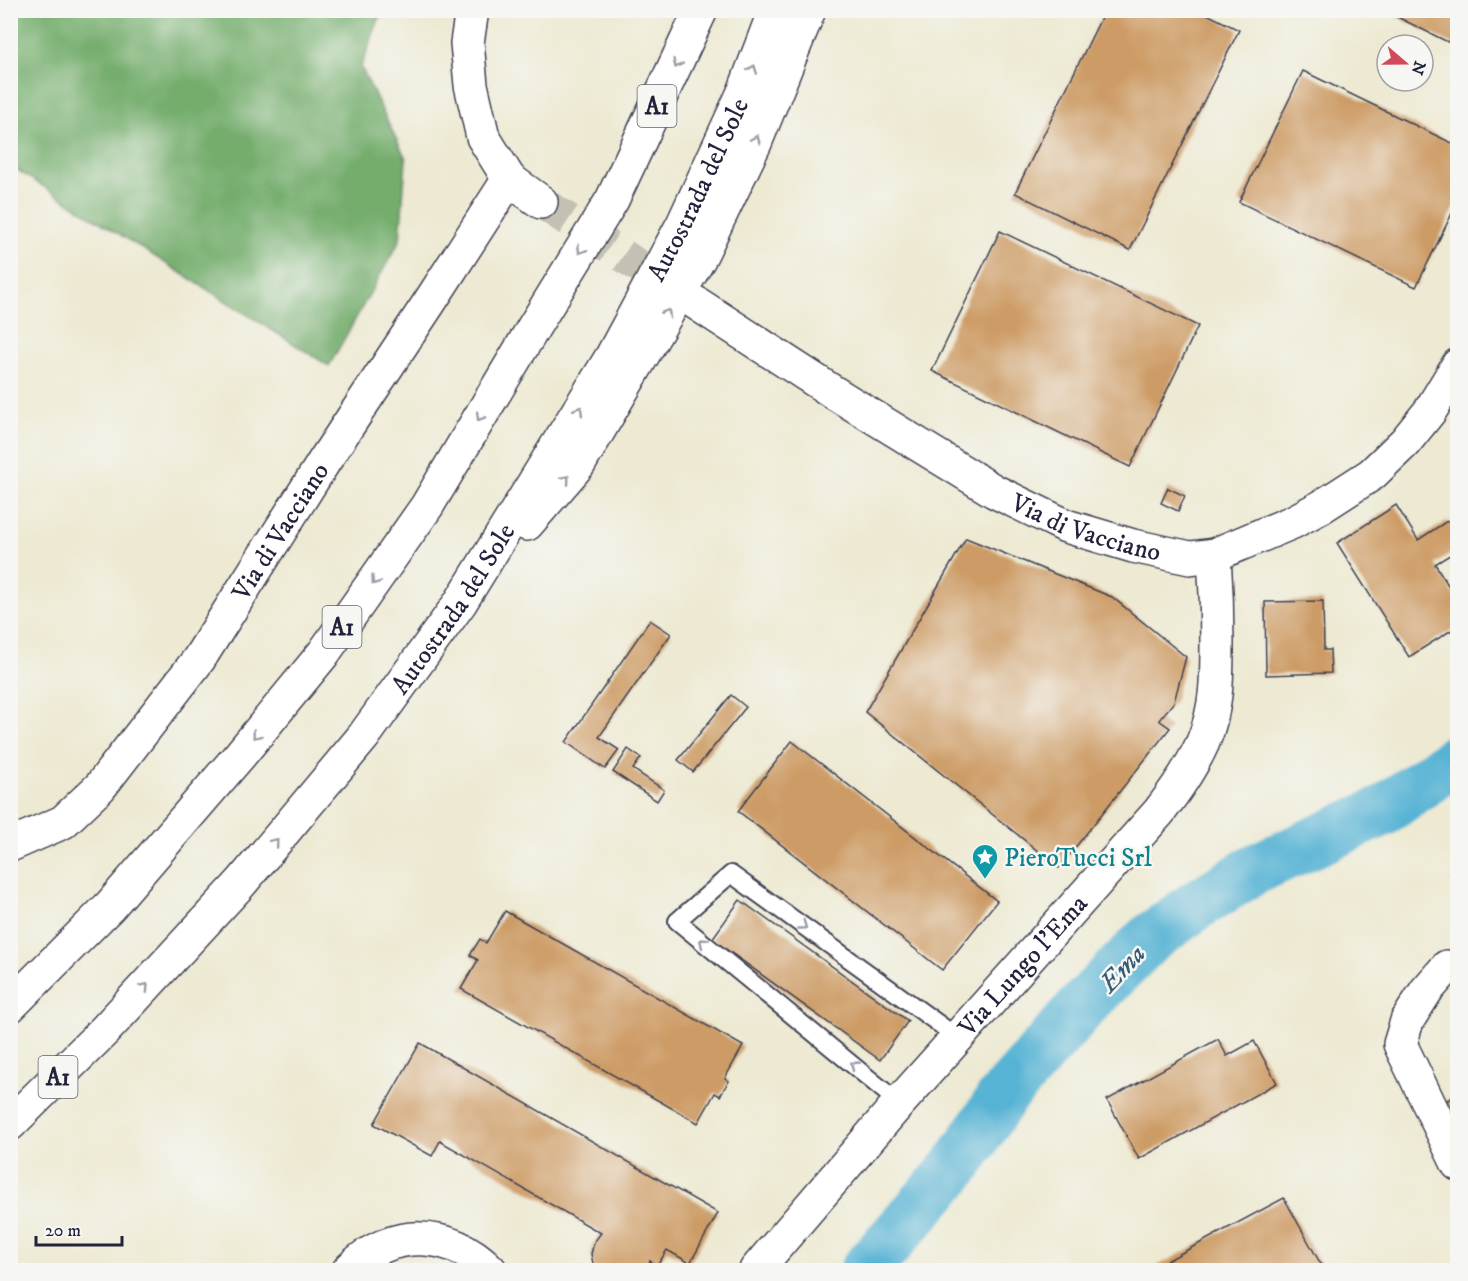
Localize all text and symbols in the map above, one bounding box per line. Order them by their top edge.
north arrow [1375,33,1435,93]
one-way arrow [672,57,684,68]
text: N [1407,58,1430,77]
one-way arrow [745,64,758,74]
road number: A1 [638,85,676,127]
street label: Autostrada del Sole [640,93,757,287]
one-way arrow [749,135,761,146]
one-way arrow [577,244,589,254]
one-way arrow [660,309,672,319]
one-way arrow [571,406,583,416]
one-way arrow [476,411,488,421]
street label: Via di Vacciano [225,457,337,608]
one-way arrow [559,475,570,486]
street label: Via di Vacciano [1004,486,1164,569]
street label: Autostrada del Sole [384,518,523,701]
one-way arrow [371,574,382,585]
road number: A1 [322,606,362,648]
one-way arrow [253,729,264,740]
one-way arrow [268,838,279,849]
place icon: PieroTucci Srl [970,842,1000,880]
place label: PieroTucci Srl [1004,842,1152,875]
street label: Via Lungo l'Ema [951,888,1095,1044]
one-way arrow [797,918,808,929]
water label: Ema [1091,938,1153,1001]
one-way arrow [699,939,710,950]
one-way arrow [138,984,149,994]
road number: A1 [38,1056,78,1098]
one-way arrow [850,1062,861,1073]
scale bar [36,1209,122,1247]
text: 20 m [45,1220,81,1242]

